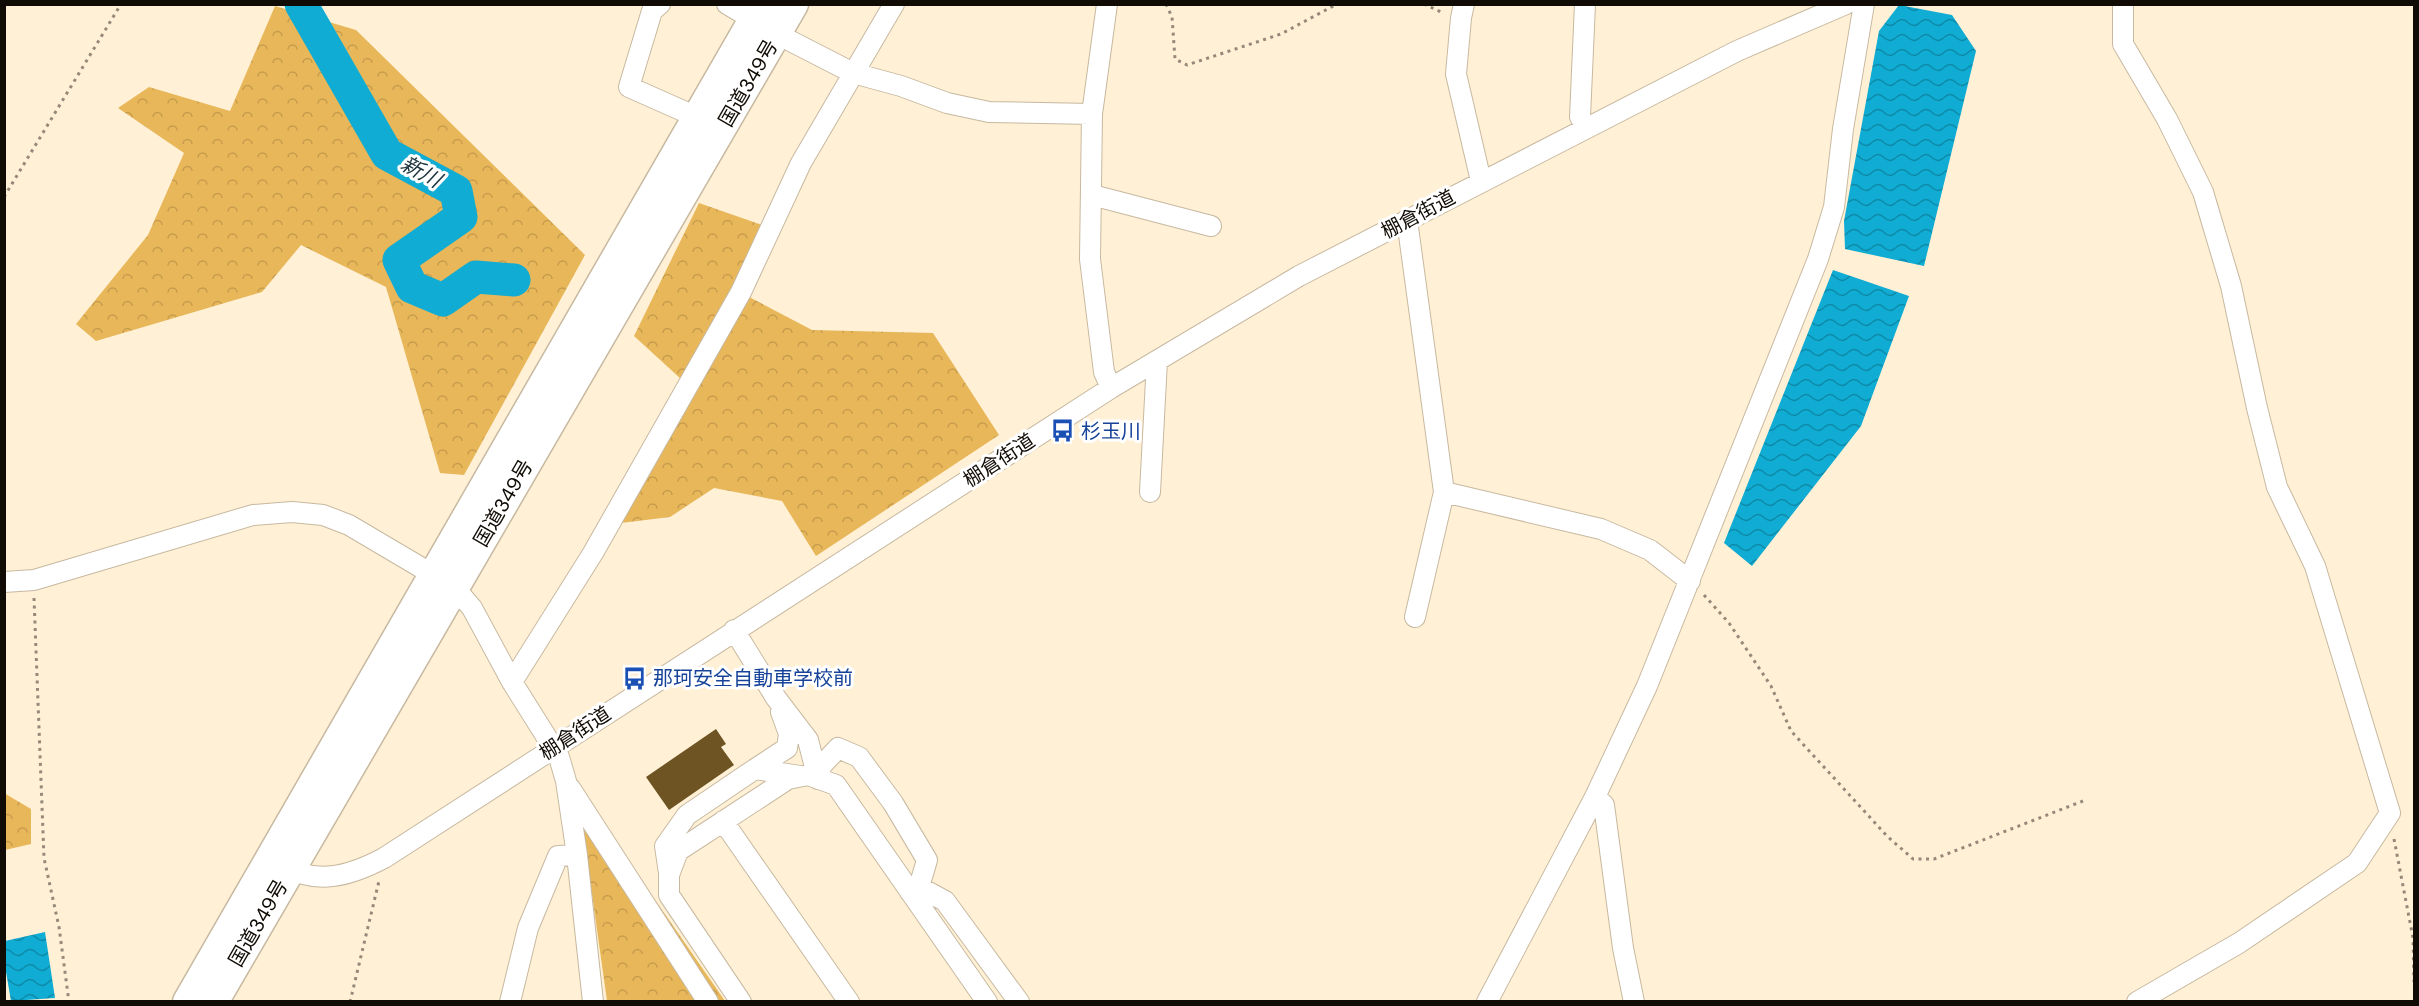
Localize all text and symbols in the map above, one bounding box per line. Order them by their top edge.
street label: 国道349号 [713,35,783,131]
water label: 新川 [396,150,448,195]
street label: 棚倉街道 [1377,184,1459,244]
bus stop icon: 杉玉川 [1050,418,1076,444]
place label: 杉玉川 [1081,418,1141,444]
street label: 棚倉街道 [958,427,1040,493]
street label: 国道349号 [468,455,538,551]
bus stop icon: 那珂安全自動車学校前 [622,665,648,691]
place label: 那珂安全自動車学校前 [653,665,853,691]
street label: 棚倉街道 [534,700,616,766]
street label: 国道349号 [223,875,293,971]

